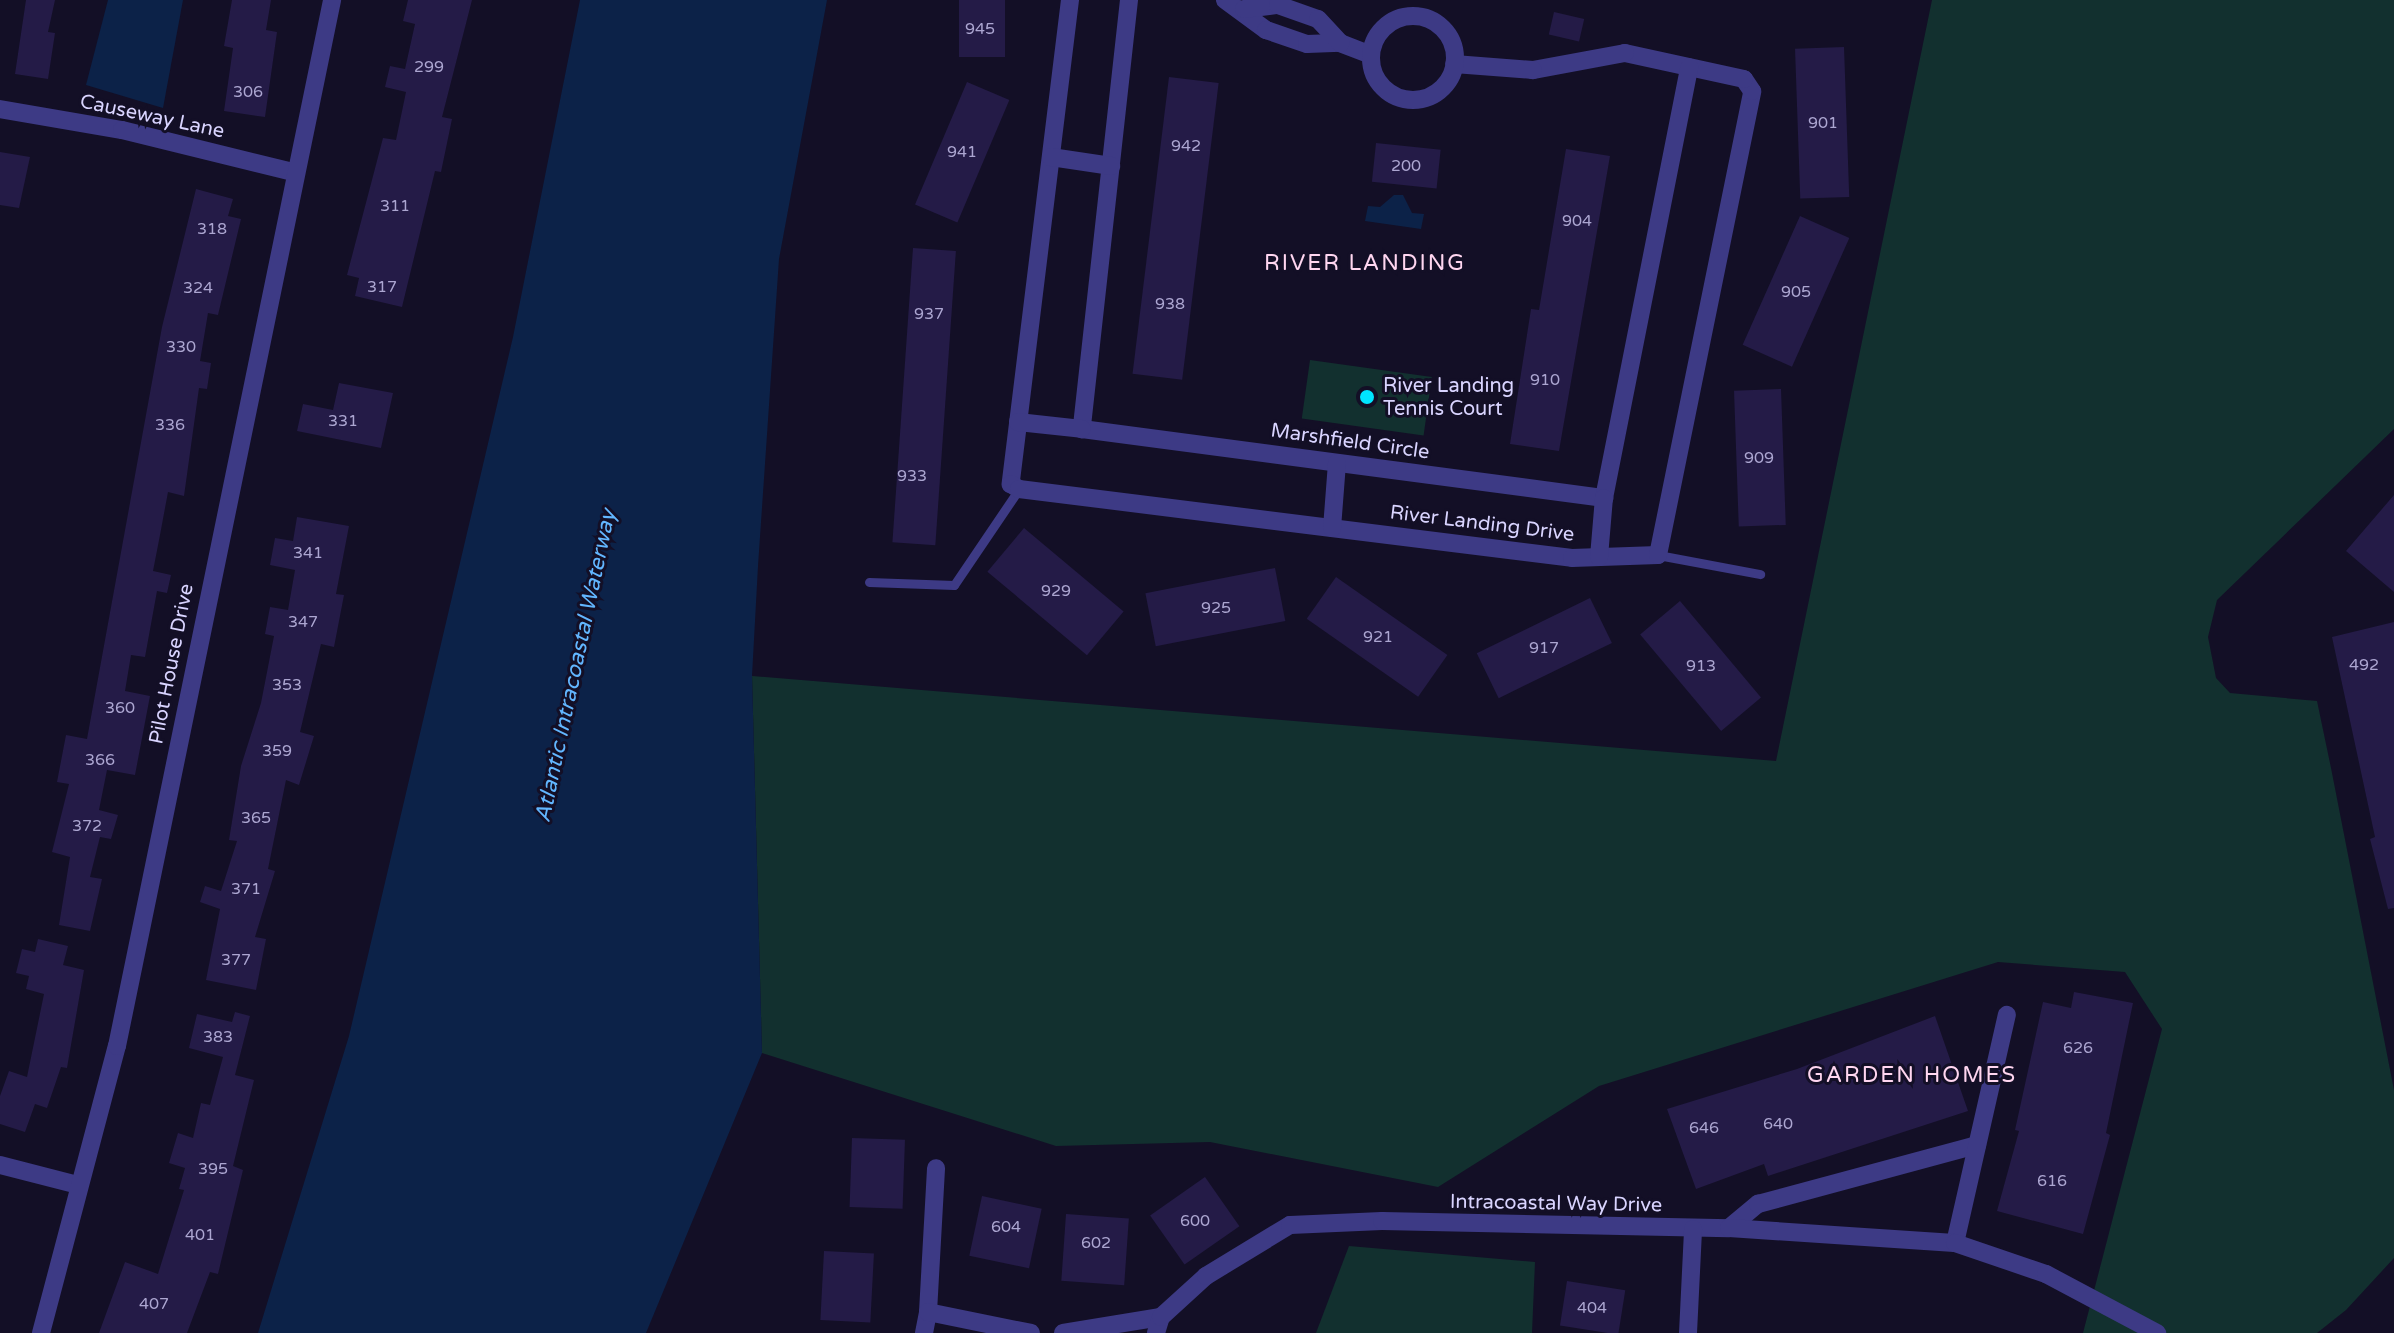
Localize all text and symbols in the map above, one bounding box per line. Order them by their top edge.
house number: 945 [965,19,995,39]
house number: 299 [414,57,444,77]
house number: 306 [233,82,263,102]
street label: Causeway Lane [78,90,226,144]
house number: 901 [1808,113,1838,133]
house number: 942 [1171,136,1201,156]
house number: 941 [947,142,977,162]
house number: 200 [1391,156,1421,176]
house number: 311 [380,196,410,216]
house number: 904 [1562,211,1592,231]
house number: 318 [197,219,227,239]
district label: RIVER LANDING [1264,251,1466,277]
house number: 317 [367,277,397,297]
house number: 324 [183,278,213,298]
house number: 905 [1781,282,1811,302]
house number: 938 [1155,294,1185,314]
house number: 937 [914,304,944,324]
house number: 330 [166,337,196,357]
house number: 910 [1530,370,1560,390]
place label: River Landing Tennis Court [1383,374,1514,421]
marker: River Landing Tennis Court [1358,388,1376,406]
house number: 331 [328,411,358,431]
house number: 336 [155,415,185,435]
street label: Marshfield Circle [1269,419,1431,465]
house number: 909 [1744,448,1774,468]
house number: 933 [897,466,927,486]
street label: River Landing Drive [1388,501,1576,547]
water label: Atlantic Intracoastal Waterway [530,507,622,825]
house number: 341 [293,543,323,563]
house number: 929 [1041,581,1071,601]
street label: Pilot House Drive [145,582,199,746]
house number: 925 [1201,598,1231,618]
house number: 347 [288,612,318,632]
house number: 921 [1363,627,1393,647]
house number: 917 [1529,638,1559,658]
house number: 492 [2349,655,2379,675]
house number: 913 [1686,656,1716,676]
house number: 353 [272,675,302,695]
house number: 360 [105,698,135,718]
house number: 359 [262,741,292,761]
house number: 366 [85,750,115,770]
house number: 365 [241,808,271,828]
house number: 372 [72,816,102,836]
house number: 371 [231,879,261,899]
house number: 377 [221,950,251,970]
house number: 383 [203,1027,233,1047]
house number: 626 [2063,1038,2093,1058]
district label: GARDEN HOMES [1807,1063,2017,1089]
house number: 640 [1763,1114,1793,1134]
house number: 646 [1689,1118,1719,1138]
house number: 395 [198,1159,228,1179]
house number: 616 [2037,1171,2067,1191]
street label: Intracoastal Way Drive [1450,1190,1662,1218]
house number: 600 [1180,1211,1210,1231]
house number: 604 [991,1217,1021,1237]
house number: 401 [185,1225,215,1245]
house number: 602 [1081,1233,1111,1253]
house number: 407 [139,1294,169,1314]
house number: 404 [1577,1298,1607,1318]

